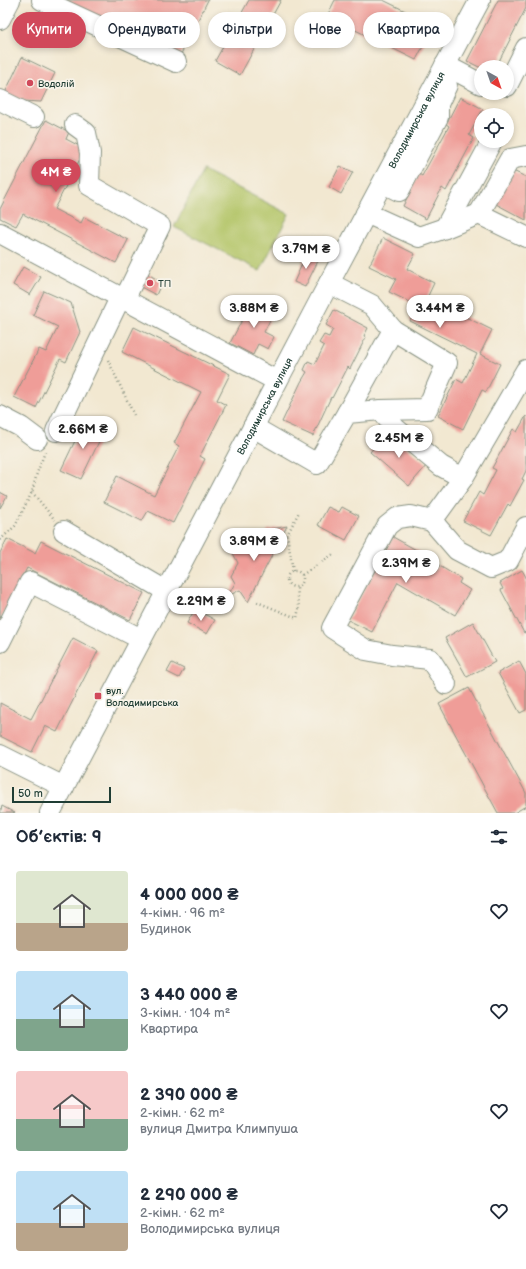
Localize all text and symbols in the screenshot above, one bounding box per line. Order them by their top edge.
chip: Купити [12,12,86,48]
chip: Орендувати [94,12,200,48]
chip: Фільтри [208,12,286,48]
chip: Нове [294,12,355,48]
chip: Квартира [363,12,454,48]
north arrow [474,60,514,100]
map controls [474,60,514,148]
street label: Володимирська вулиця [386,69,448,171]
marker: Водолій [25,78,35,88]
place label: Водолій [38,78,75,90]
button: locate [474,108,514,148]
pin: 4M ₴ [32,159,80,193]
text: 4M ₴ [40,164,72,180]
pin: 3.79M ₴ [269,236,343,270]
text: 3.79M ₴ [282,241,330,257]
marker: ТП [145,278,155,288]
place label: ТП [158,278,171,290]
pin: 3.88M ₴ [217,295,291,329]
pin: 3.44M ₴ [403,295,477,329]
text: 3.88M ₴ [229,300,279,316]
text: 3.44M ₴ [415,300,465,316]
street label: Володимирська вулиця [235,356,296,457]
pin: 2.66M ₴ [46,416,120,450]
text: 2.66M ₴ [58,421,108,437]
pin: 2.45M ₴ [362,425,436,459]
text: 2.45M ₴ [374,430,424,446]
pin: 3.89M ₴ [217,528,291,562]
text: 3.89M ₴ [229,533,279,549]
pin: 2.39M ₴ [369,550,443,584]
text: 2.39M ₴ [381,555,431,571]
pin: 2.29M ₴ [164,588,238,622]
text: 2.29M ₴ [176,593,226,609]
place label: вул. Володимирська [106,685,179,709]
marker: вул. Володимирська [93,691,103,701]
scale bar [12,785,111,804]
text: 50 m [18,787,43,800]
icon: filters [488,826,510,848]
text: Об’єктів: 9 [16,827,102,847]
text: 4 000 000 ₴ [140,885,239,905]
icon: home [48,887,96,935]
icon: heart [488,900,510,922]
text: 4-кімн. · 96 m² [140,905,225,921]
text: Будинок [140,921,191,937]
text: 3 440 000 ₴ [140,985,237,1005]
icon: home [48,987,96,1035]
icon: heart [488,1000,510,1022]
text: 3-кімн. · 104 m² [140,1005,230,1021]
text: Квартира [140,1021,198,1037]
text: 2 390 000 ₴ [140,1085,238,1105]
icon: home [48,1087,96,1135]
icon: heart [488,1100,510,1122]
text: 2-кімн. · 62 m² [140,1105,225,1121]
text: вулиця Дмитра Климпуша [140,1121,298,1137]
text: 2 290 000 ₴ [140,1185,238,1205]
icon: home [48,1187,96,1235]
icon: heart [488,1200,510,1222]
text: 2-кімн. · 62 m² [140,1205,225,1221]
text: Володимирська вулиця [140,1221,280,1237]

